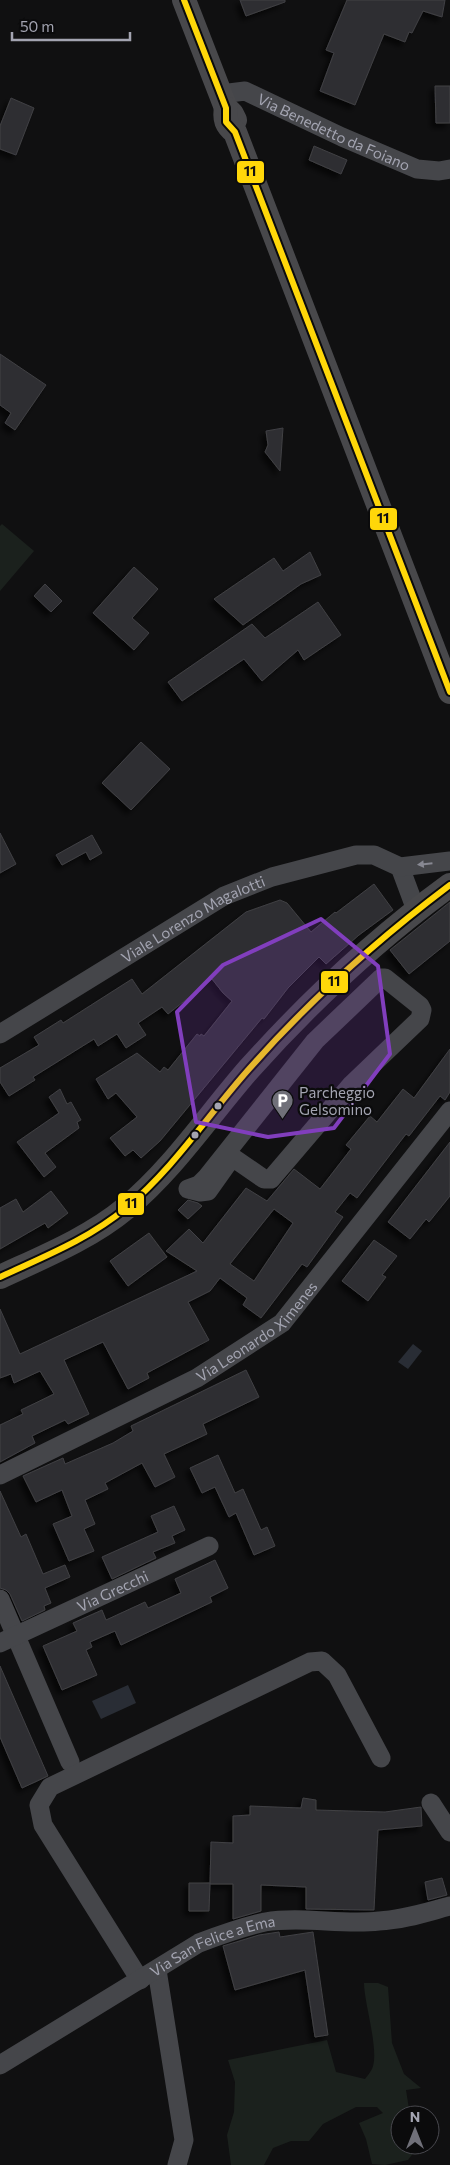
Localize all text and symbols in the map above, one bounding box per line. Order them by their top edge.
scale bar [12,10,130,42]
text: 50 m [20,17,54,35]
street label: Via Benedetto da Foiano [255,89,413,174]
line badge: 11 [236,160,265,184]
text: 11 [244,162,256,179]
line badge: 11 [369,507,398,531]
text: 11 [377,509,389,526]
one-way arrow [417,860,433,868]
street label: Viale Lorenzo Magalotti [118,872,267,966]
line badge: 11 [320,970,349,994]
text: 11 [328,972,340,989]
place label: Parcheggio Gelsomino [299,1083,375,1118]
parking icon: Parcheggio Gelsomino [271,1089,295,1120]
unlabelled marker [213,1101,223,1111]
unlabelled marker [190,1130,200,1140]
line badge: 11 [117,1192,145,1216]
text: 11 [125,1194,137,1211]
street label: Via Leonardo Ximenes [193,1277,321,1385]
street label: Via Grecchi [74,1566,151,1615]
street label: Via San Felice a Ema [146,1912,276,1980]
north arrow [390,2105,440,2155]
text: N [410,2108,420,2125]

